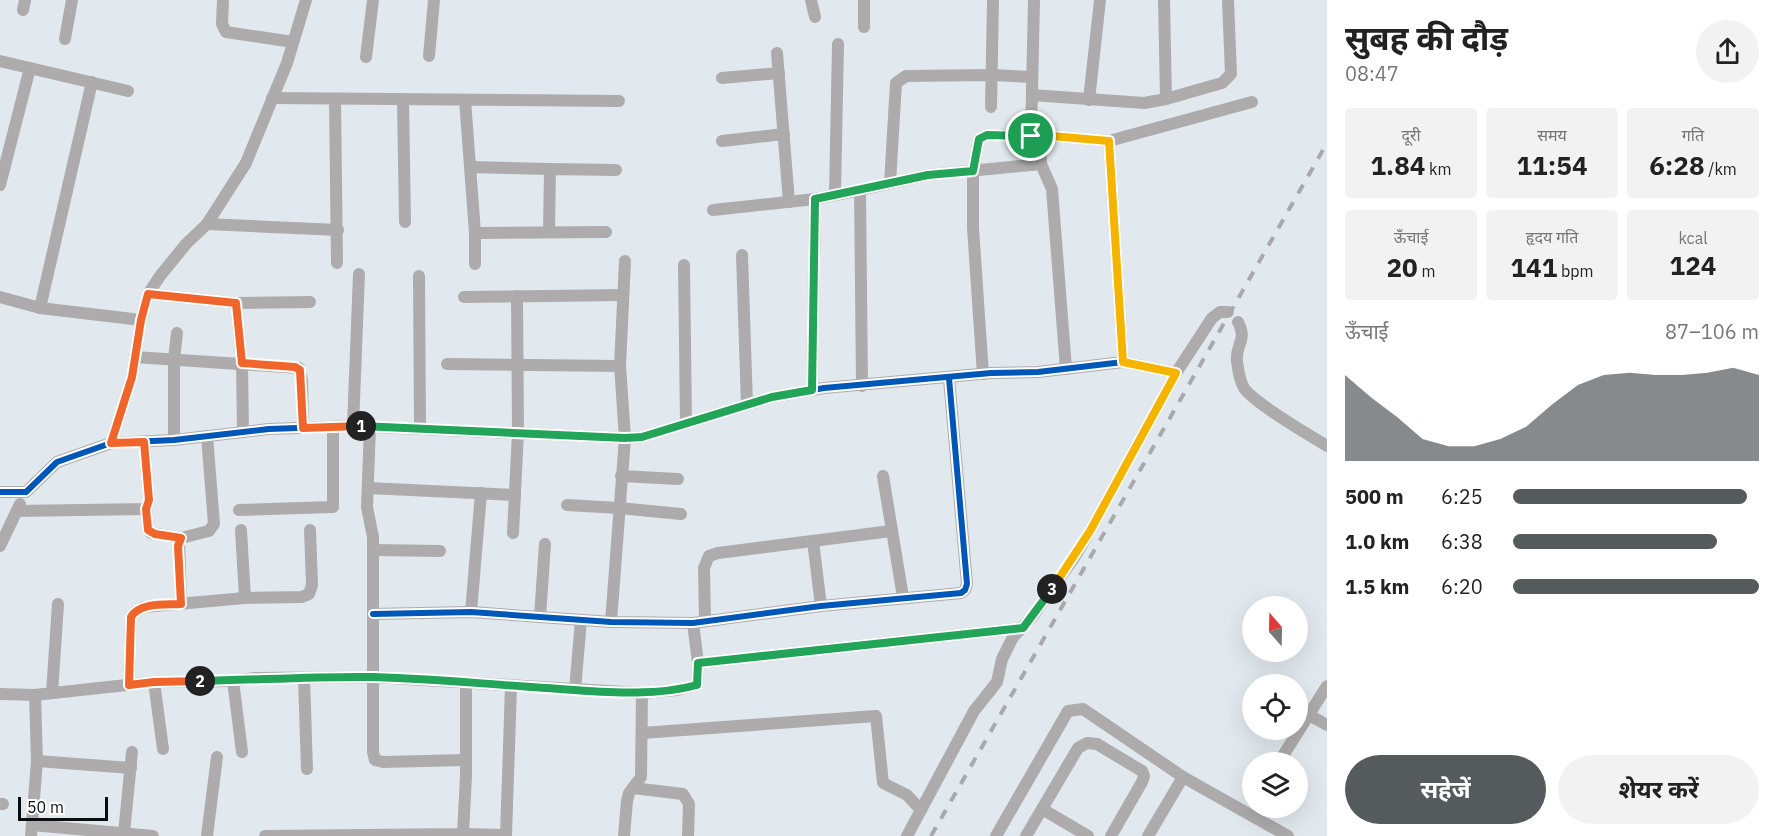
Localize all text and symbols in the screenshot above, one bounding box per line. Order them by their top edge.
text: सुबह की दौड़ [1345,16,1508,59]
button: share [1696,20,1759,83]
text: 08:47 [1345,60,1399,87]
pin [1005,110,1056,161]
icon: arrive [1014,119,1047,152]
text: दूरी [1401,125,1421,145]
text: समय [1537,125,1567,145]
text: गति [1682,125,1704,145]
text: 1.84 [1370,148,1425,182]
text: 11:54 [1517,148,1587,182]
text: 6:28 [1649,148,1705,182]
text: km [1425,159,1452,179]
text: /km [1705,159,1737,179]
text: ऊँचाई [1394,227,1428,247]
text: हृदय गति [1526,227,1578,247]
text: kcal [1678,228,1708,248]
text: 124 [1670,248,1716,282]
text: 20 [1387,250,1418,284]
text: 141 [1510,250,1557,284]
text: m [1418,261,1435,281]
text: bpm [1557,261,1594,281]
text: ऊँचाई [1345,318,1388,345]
text: 87–106 m [1665,318,1759,345]
pin: 1 [346,411,376,441]
text: 1 [356,416,366,436]
text: 500 m [1345,483,1404,510]
text: 6:25 [1441,483,1483,510]
text: 1.0 km [1345,528,1409,555]
text: 6:38 [1441,528,1483,555]
text: 1.5 km [1345,573,1409,600]
text: 6:20 [1441,573,1483,600]
pin: 3 [1037,574,1067,604]
text: 3 [1047,579,1057,599]
north arrow [1242,596,1308,662]
map controls [1242,596,1308,818]
pin: 2 [185,666,215,696]
text: 2 [195,671,205,691]
button: locate [1242,674,1308,740]
button: layers [1242,752,1308,818]
button: सहेजें [1345,755,1546,824]
button: शेयर करें [1558,755,1759,824]
scale bar [18,794,108,822]
text: 50 m [27,797,64,817]

